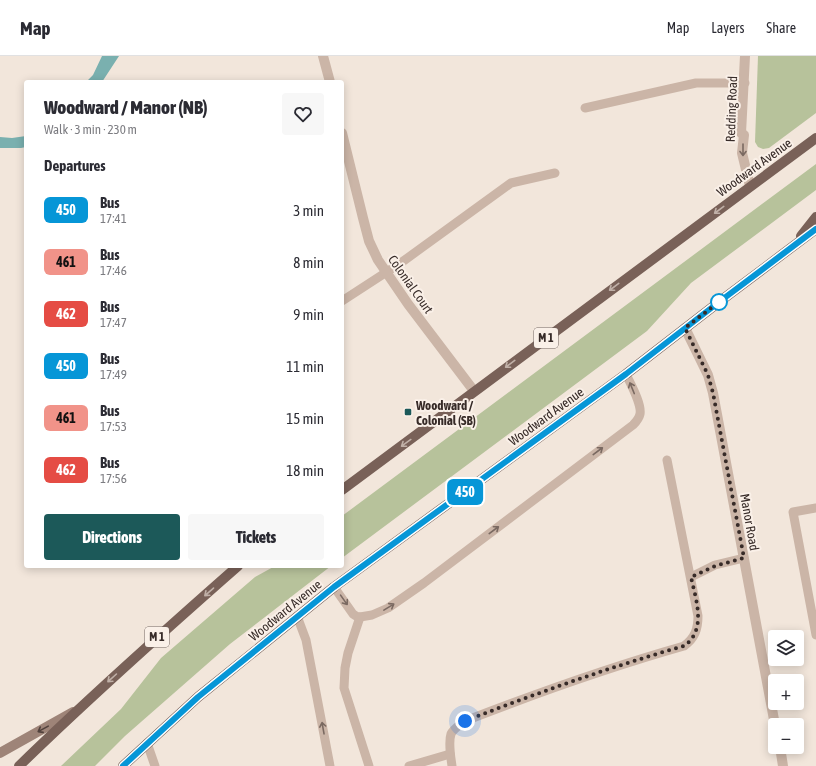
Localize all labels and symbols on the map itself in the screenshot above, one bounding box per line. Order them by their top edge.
street label: Redding Road [723,76,740,142]
street label: Woodward Avenue [714,135,795,200]
one-way arrow [739,143,747,156]
one-way arrow [713,206,724,214]
street label: Colonial Court [385,252,436,317]
one-way arrow [609,283,620,291]
unlabelled marker [710,293,728,311]
road number: M 1 [534,328,558,348]
one-way arrow [504,360,515,369]
one-way arrow [627,382,635,394]
street label: Woodward Avenue [506,384,587,449]
place label: Woodward / Colonial (SB) [415,398,476,428]
marker: Woodward / Colonial (SB) [403,407,413,417]
one-way arrow [401,439,412,447]
one-way arrow [592,447,603,455]
line badge: 450 [442,479,488,505]
street label: Manor Road [737,492,762,552]
one-way arrow [489,526,500,534]
street label: Woodward Avenue [246,577,325,644]
one-way arrow [204,587,214,596]
one-way arrow [340,595,348,606]
one-way arrow [383,602,395,610]
road number: M 1 [145,627,169,647]
one-way arrow [107,673,117,683]
your location [455,711,475,731]
one-way arrow [319,722,327,735]
one-way arrow [37,726,49,733]

